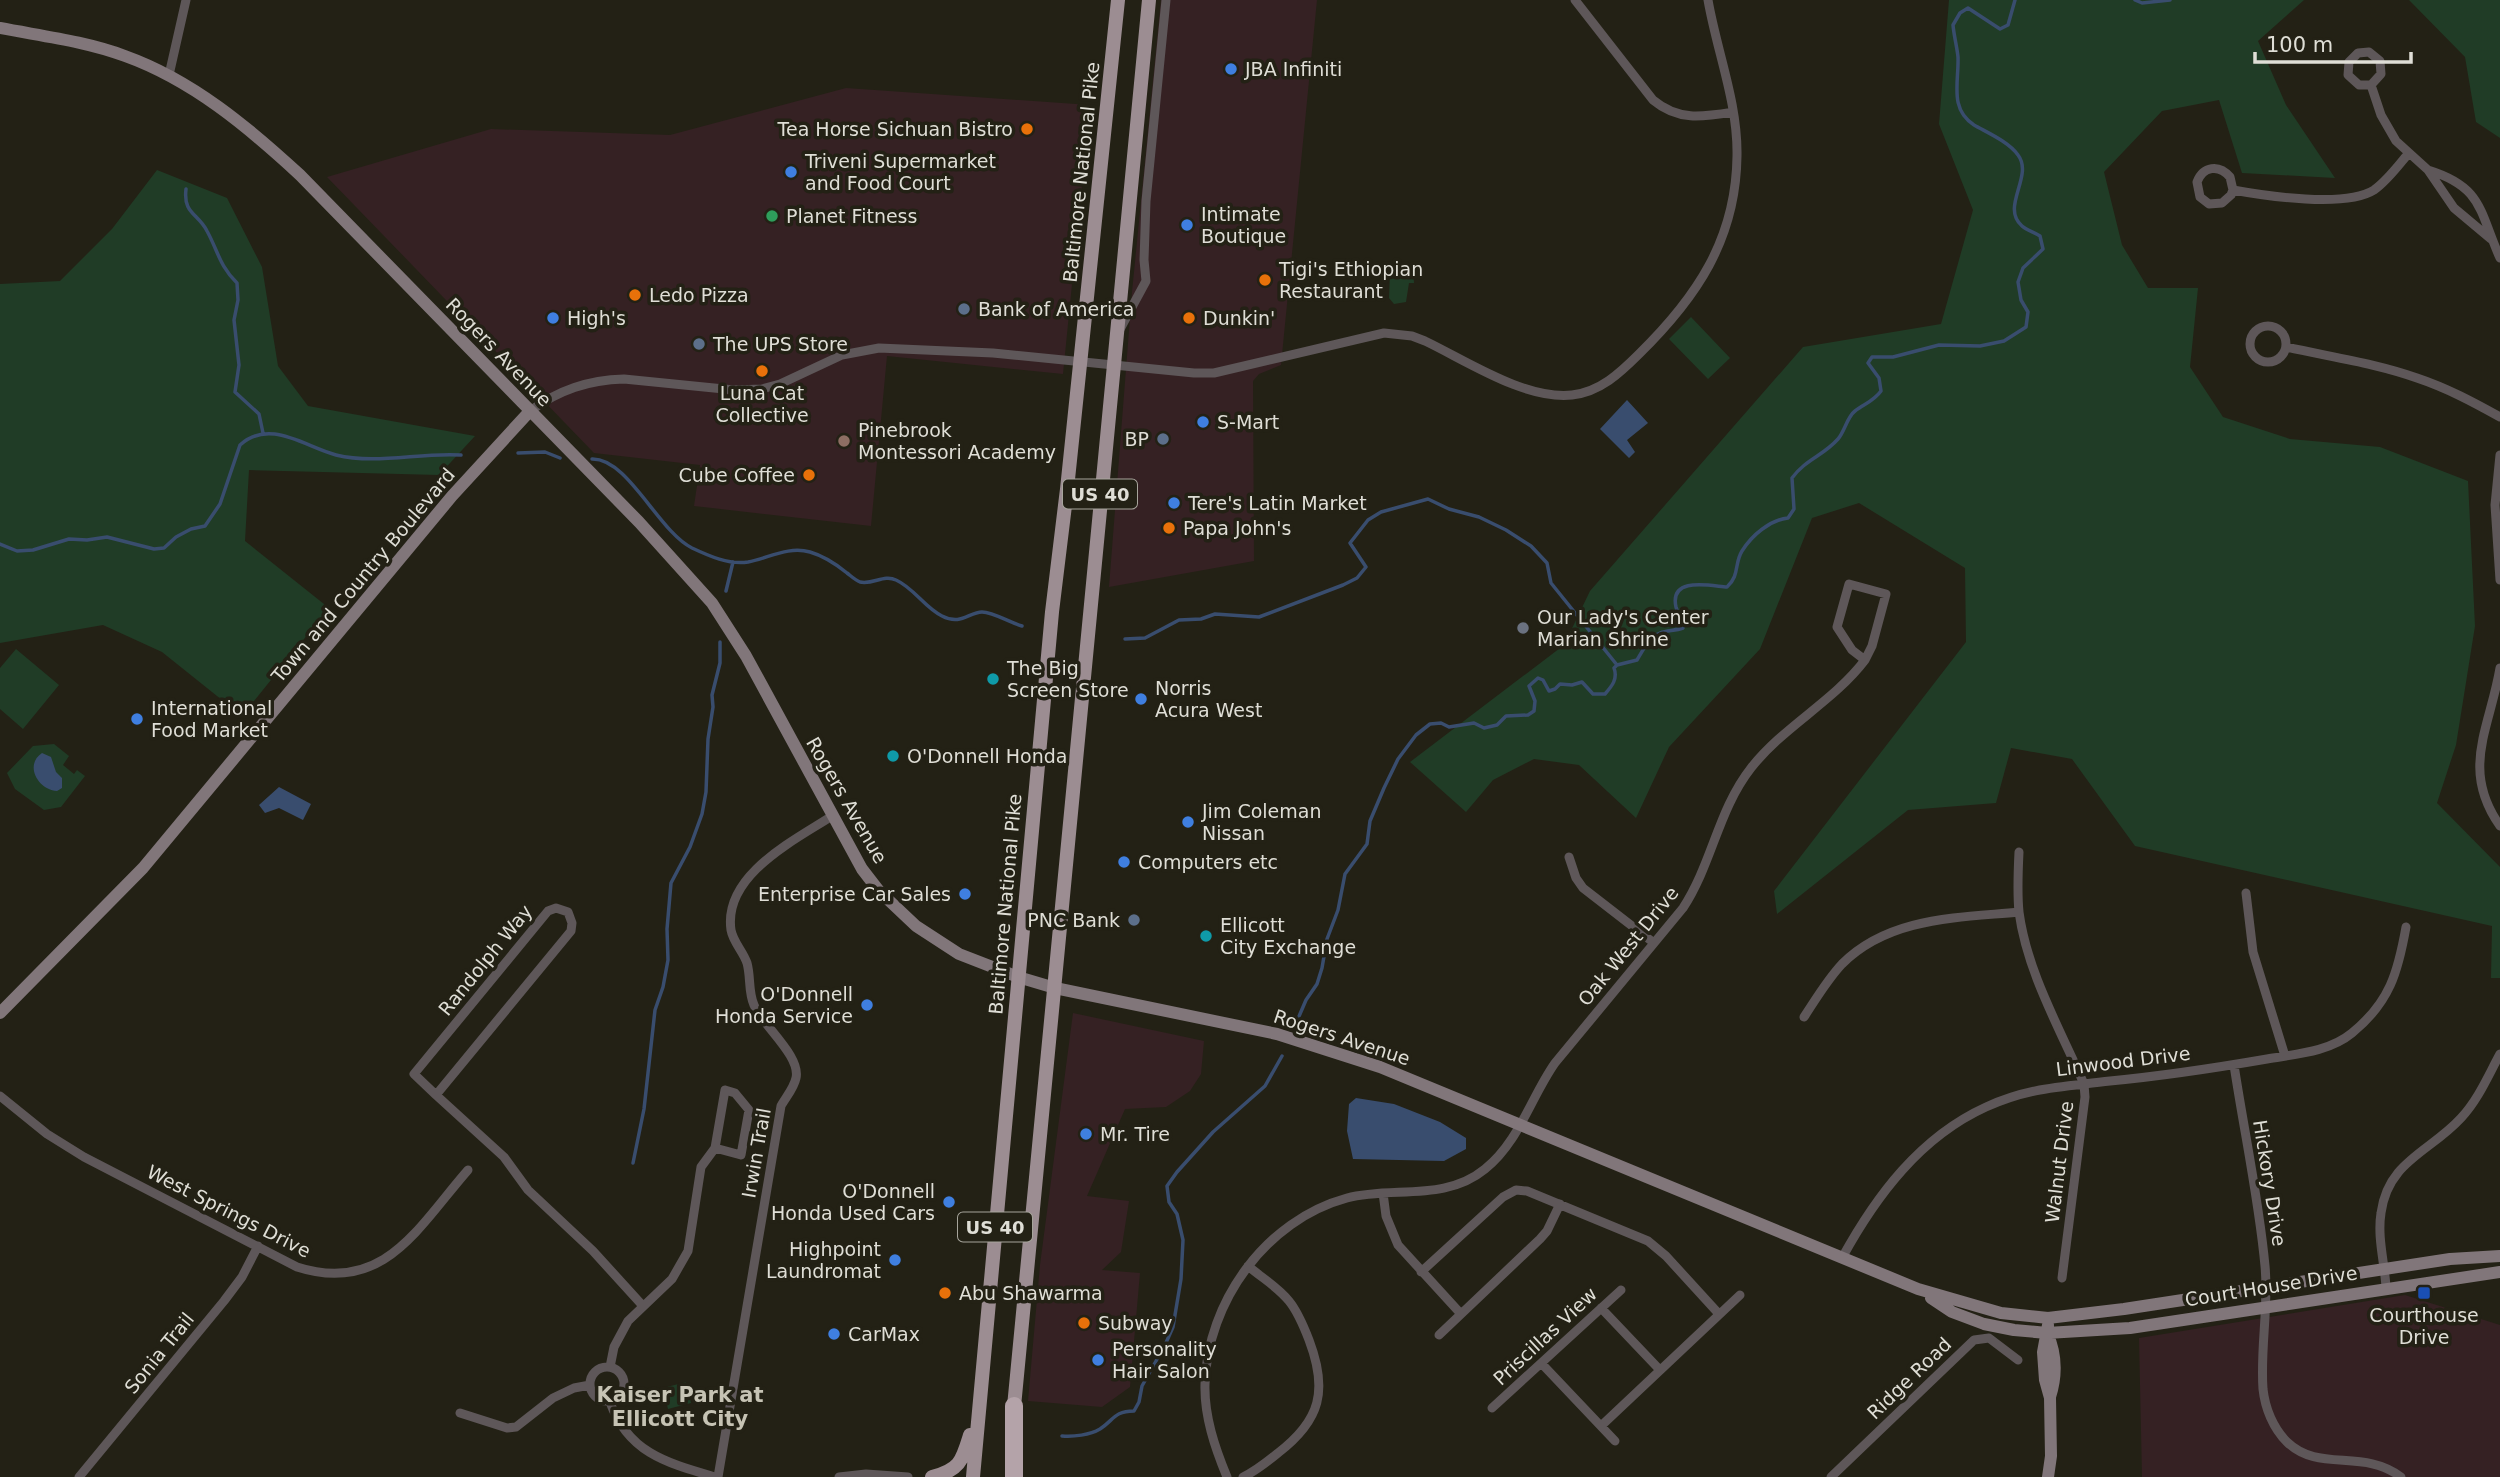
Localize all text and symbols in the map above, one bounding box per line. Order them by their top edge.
scale bar [2255,21,2411,65]
text: 100 m [2266,33,2333,57]
place label: JBA Infiniti [1244,58,1342,80]
street label: Baltimore National Pike [1058,61,1104,283]
marker: JBA Infiniti [1223,61,1239,77]
place label: Tea Horse Sichuan Bistro [777,118,1013,140]
marker: Tea Horse Sichuan Bistro [1019,121,1035,137]
place label: Triveni Supermarket and Food Court [804,150,996,194]
marker: Triveni Supermarket and Food Court [783,164,799,180]
place label: Intimate Boutique [1201,203,1286,247]
place label: Planet Fitness [786,205,917,227]
marker: Planet Fitness [764,208,780,224]
marker: Intimate Boutique [1179,217,1195,233]
place label: Tigi's Ethiopian Restaurant [1278,258,1423,302]
marker: Tigi's Ethiopian Restaurant [1257,272,1273,288]
place label: Ledo Pizza [649,284,749,306]
marker: Ledo Pizza [627,287,643,303]
street label: Rogers Avenue [442,293,556,411]
place label: Bank of America [978,298,1135,320]
marker: Bank of America [956,301,972,317]
place label: High's [567,307,626,329]
place label: Dunkin' [1203,307,1275,329]
marker: High's [545,310,561,326]
marker: Dunkin' [1181,310,1197,326]
place label: The UPS Store [712,333,848,355]
marker: The UPS Store [691,336,707,352]
marker: Luna Cat Collective [754,363,770,379]
place label: Luna Cat Collective [715,382,809,426]
place label: S-Mart [1217,411,1279,433]
marker: S-Mart [1195,414,1211,430]
place label: Pinebrook Montessori Academy [858,419,1056,463]
place label: BP [1125,428,1149,450]
marker: BP [1155,431,1171,447]
marker: Pinebrook Montessori Academy [836,433,852,449]
street label: Town and Country Boulevard [266,463,459,687]
place label: Cube Coffee [679,464,795,486]
marker: Cube Coffee [801,467,817,483]
road number: US 40 [1063,480,1137,508]
place label: Tere's Latin Market [1187,492,1367,514]
marker: Tere's Latin Market [1166,495,1182,511]
place label: Papa John's [1183,517,1291,539]
marker: Papa John's [1161,520,1177,536]
place label: Our Lady's Center Marian Shrine [1537,606,1709,650]
marker: Our Lady's Center Marian Shrine [1515,620,1531,636]
place label: The Big Screen Store [1006,657,1129,701]
marker: The Big Screen Store [985,671,1001,687]
place label: Norris Acura West [1155,677,1262,721]
marker: Norris Acura West [1133,691,1149,707]
place label: International Food Market [151,697,272,741]
marker: International Food Market [129,711,145,727]
street label: Rogers Avenue [802,733,892,867]
place label: O'Donnell Honda [907,745,1067,767]
marker: O'Donnell Honda [885,748,901,764]
street label: Baltimore National Pike [984,793,1026,1015]
place label: Jim Coleman Nissan [1201,800,1321,844]
marker: Jim Coleman Nissan [1180,814,1196,830]
place label: Computers etc [1138,851,1278,873]
marker: Computers etc [1116,854,1132,870]
street label: Oak West Drive [1573,882,1683,1010]
place label: Enterprise Car Sales [758,883,951,905]
marker: Enterprise Car Sales [957,886,973,902]
street label: Randolph Way [434,900,536,1020]
place label: PNC Bank [1027,909,1120,931]
marker: PNC Bank [1126,912,1142,928]
place label: Ellicott City Exchange [1220,914,1356,958]
marker: Ellicott City Exchange [1198,928,1214,944]
place label: O'Donnell Honda Service [715,983,853,1027]
marker: O'Donnell Honda Service [859,997,875,1013]
street label: Rogers Avenue [1271,1005,1413,1069]
street label: Linwood Drive [2054,1042,2192,1080]
street label: Walnut Drive [2041,1100,2077,1224]
street label: Irwin Trail [737,1106,775,1200]
street label: Hickory Drive [2249,1118,2291,1248]
place label: Mr. Tire [1100,1123,1170,1145]
marker: Mr. Tire [1078,1126,1094,1142]
street label: West Springs Drive [144,1160,314,1262]
place label: O'Donnell Honda Used Cars [771,1180,935,1224]
marker: O'Donnell Honda Used Cars [941,1194,957,1210]
road number: US 40 [958,1212,1032,1242]
place label: Highpoint Laundromat [766,1238,881,1282]
marker: Highpoint Laundromat [887,1252,903,1268]
street label: Court House Drive [2183,1261,2359,1311]
place label: Abu Shawarma [959,1282,1103,1304]
street label: Priscillas View [1489,1283,1601,1389]
marker: Abu Shawarma [937,1285,953,1301]
marker: Courthouse Drive [2416,1285,2432,1301]
place label: Courthouse Drive [2369,1304,2479,1348]
street label: Sonia Trail [120,1308,198,1398]
place label: Subway [1098,1312,1173,1334]
marker: Subway [1076,1315,1092,1331]
place label: CarMax [848,1323,920,1345]
marker: CarMax [826,1326,842,1342]
street label: Ridge Road [1863,1333,1955,1423]
place label: Personality Hair Salon [1112,1338,1217,1382]
marker: Personality Hair Salon [1090,1352,1106,1368]
district label: Kaiser Park at Ellicott City [597,1383,763,1431]

